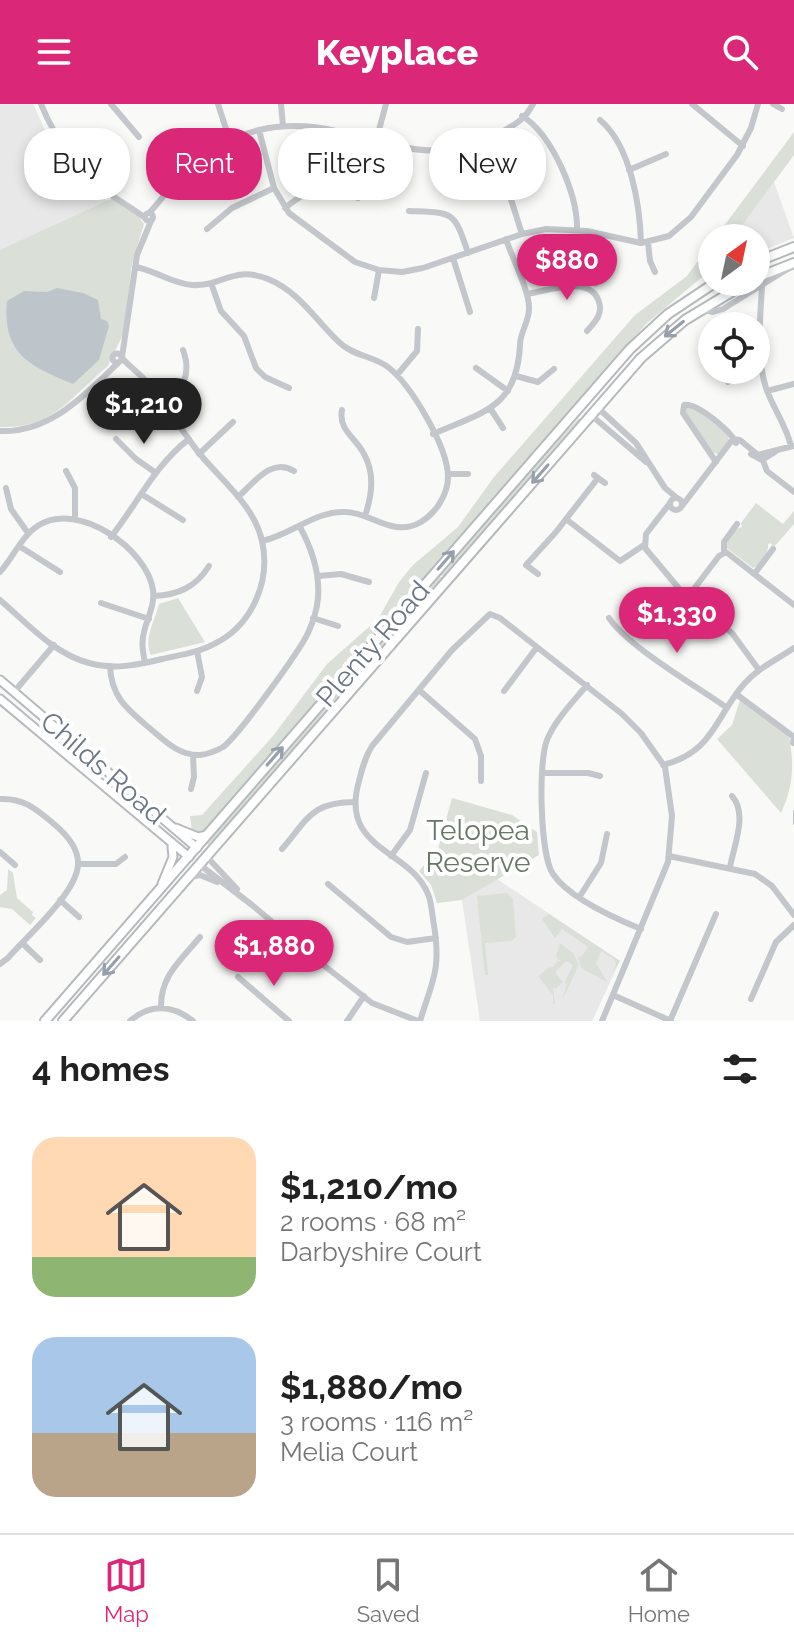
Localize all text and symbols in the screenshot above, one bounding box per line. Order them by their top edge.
icon: menu [32,30,76,74]
icon: search [718,30,762,74]
text: Keyplace [316,31,478,73]
chip: Buy [24,128,130,200]
chip: Rent [146,128,262,200]
chip: Filters [278,128,413,200]
chip: New [429,128,546,200]
north arrow [698,224,770,296]
map controls [698,224,770,384]
pin: $880 [520,234,614,302]
text: $880 [535,245,599,275]
button: locate [698,312,770,384]
one-way arrow [664,320,685,338]
pin: $1,210 [79,378,209,446]
text: $1,210 [105,389,183,419]
one-way arrow [531,464,549,484]
one-way arrow [437,550,455,570]
street label: Plenty Road [309,574,437,714]
pin: $1,330 [612,587,742,655]
text: $1,330 [637,598,717,628]
street label: Childs Road [34,705,172,831]
one-way arrow [266,746,284,767]
park label: Telopea Reserve [426,814,530,879]
pin: $1,880 [209,920,339,988]
text: $1,880 [233,931,315,961]
one-way arrow [102,956,120,976]
icon: filters [718,1047,762,1091]
text: 4 homes [32,1049,170,1089]
text: $1,210/mo [280,1167,458,1207]
icon: home [96,1169,192,1265]
text: 2 rooms · 68 m² [280,1207,466,1237]
text: Darbyshire Court [280,1237,482,1267]
text: $1,880/mo [280,1367,463,1407]
icon: home [96,1369,192,1465]
text: 3 rooms · 116 m² [280,1407,473,1437]
text: Melia Court [280,1437,418,1467]
tab: Map [104,1553,149,1627]
tab: Saved [357,1553,420,1627]
tab: Home [628,1553,690,1627]

